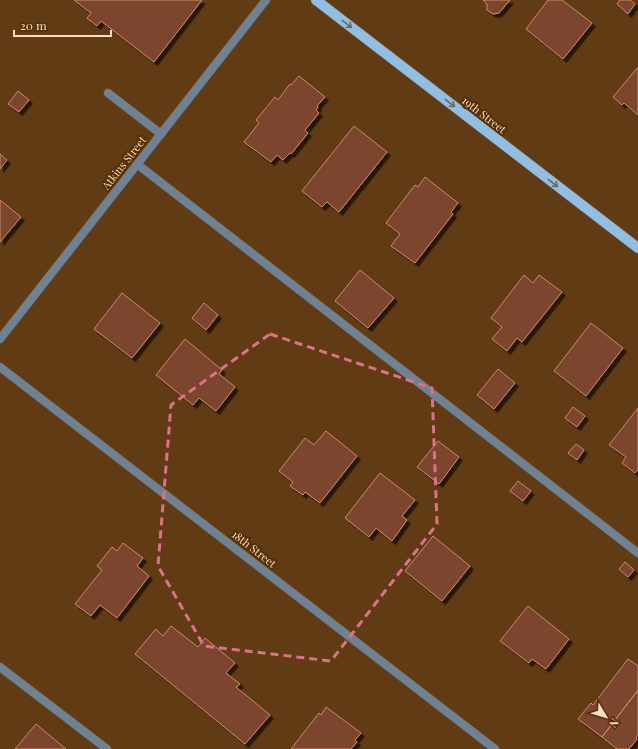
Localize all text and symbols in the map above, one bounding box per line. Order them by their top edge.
scale bar [14,12,111,38]
text: 20 m [20,17,47,33]
one-way arrow [341,20,352,28]
street label: 19th Street [459,93,510,137]
one-way arrow [444,99,455,107]
street label: Atkins Street [97,133,149,193]
one-way arrow [547,178,558,187]
street label: 18th Street [229,527,280,571]
north arrow [586,697,626,737]
text: N [606,716,623,731]

